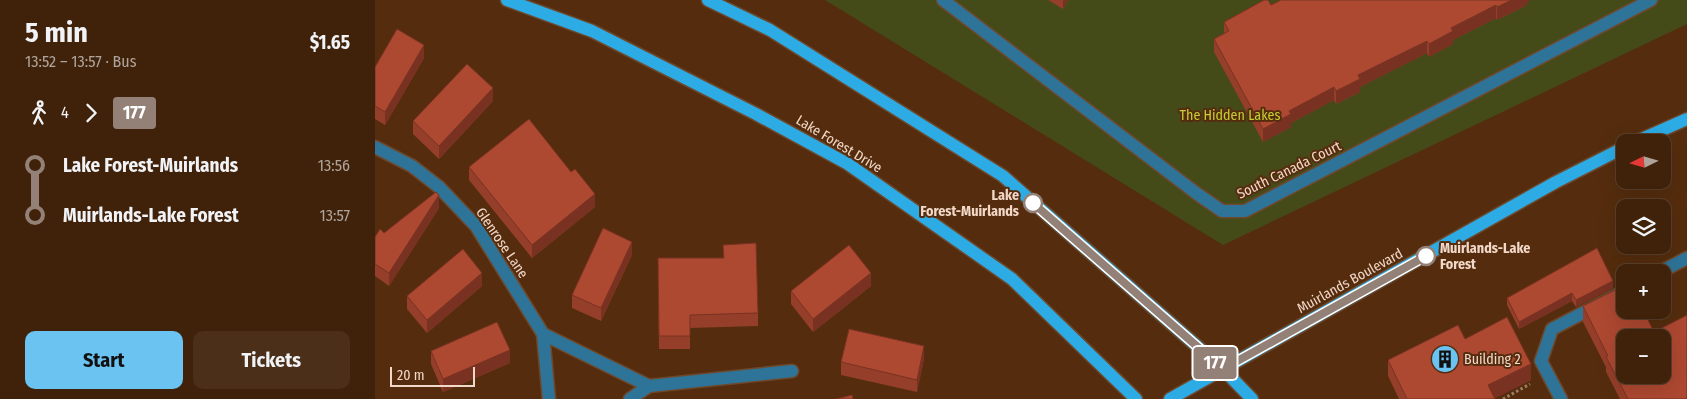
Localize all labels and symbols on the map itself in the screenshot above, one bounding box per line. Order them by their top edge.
park label: The Hidden Lakes [1180,107,1280,124]
street label: Lake Forest Drive [793,112,885,176]
north arrow [1616,134,1671,189]
street label: South Canada Court [1234,137,1344,203]
place label: Lake Forest-Muirlands [920,187,1019,220]
marker: Lake Forest-Muirlands [1023,193,1043,213]
street label: Glenrose Lane [472,205,532,281]
place label: Muirlands-Lake Forest [1440,240,1530,273]
street label: Muirlands Boulevard [1294,245,1406,317]
marker: Muirlands-Lake Forest [1416,246,1436,266]
building icon: Building 2 [1430,344,1460,374]
line badge: 177 [1186,347,1244,379]
place label: Building 2 [1464,351,1521,368]
scale bar [390,364,475,387]

